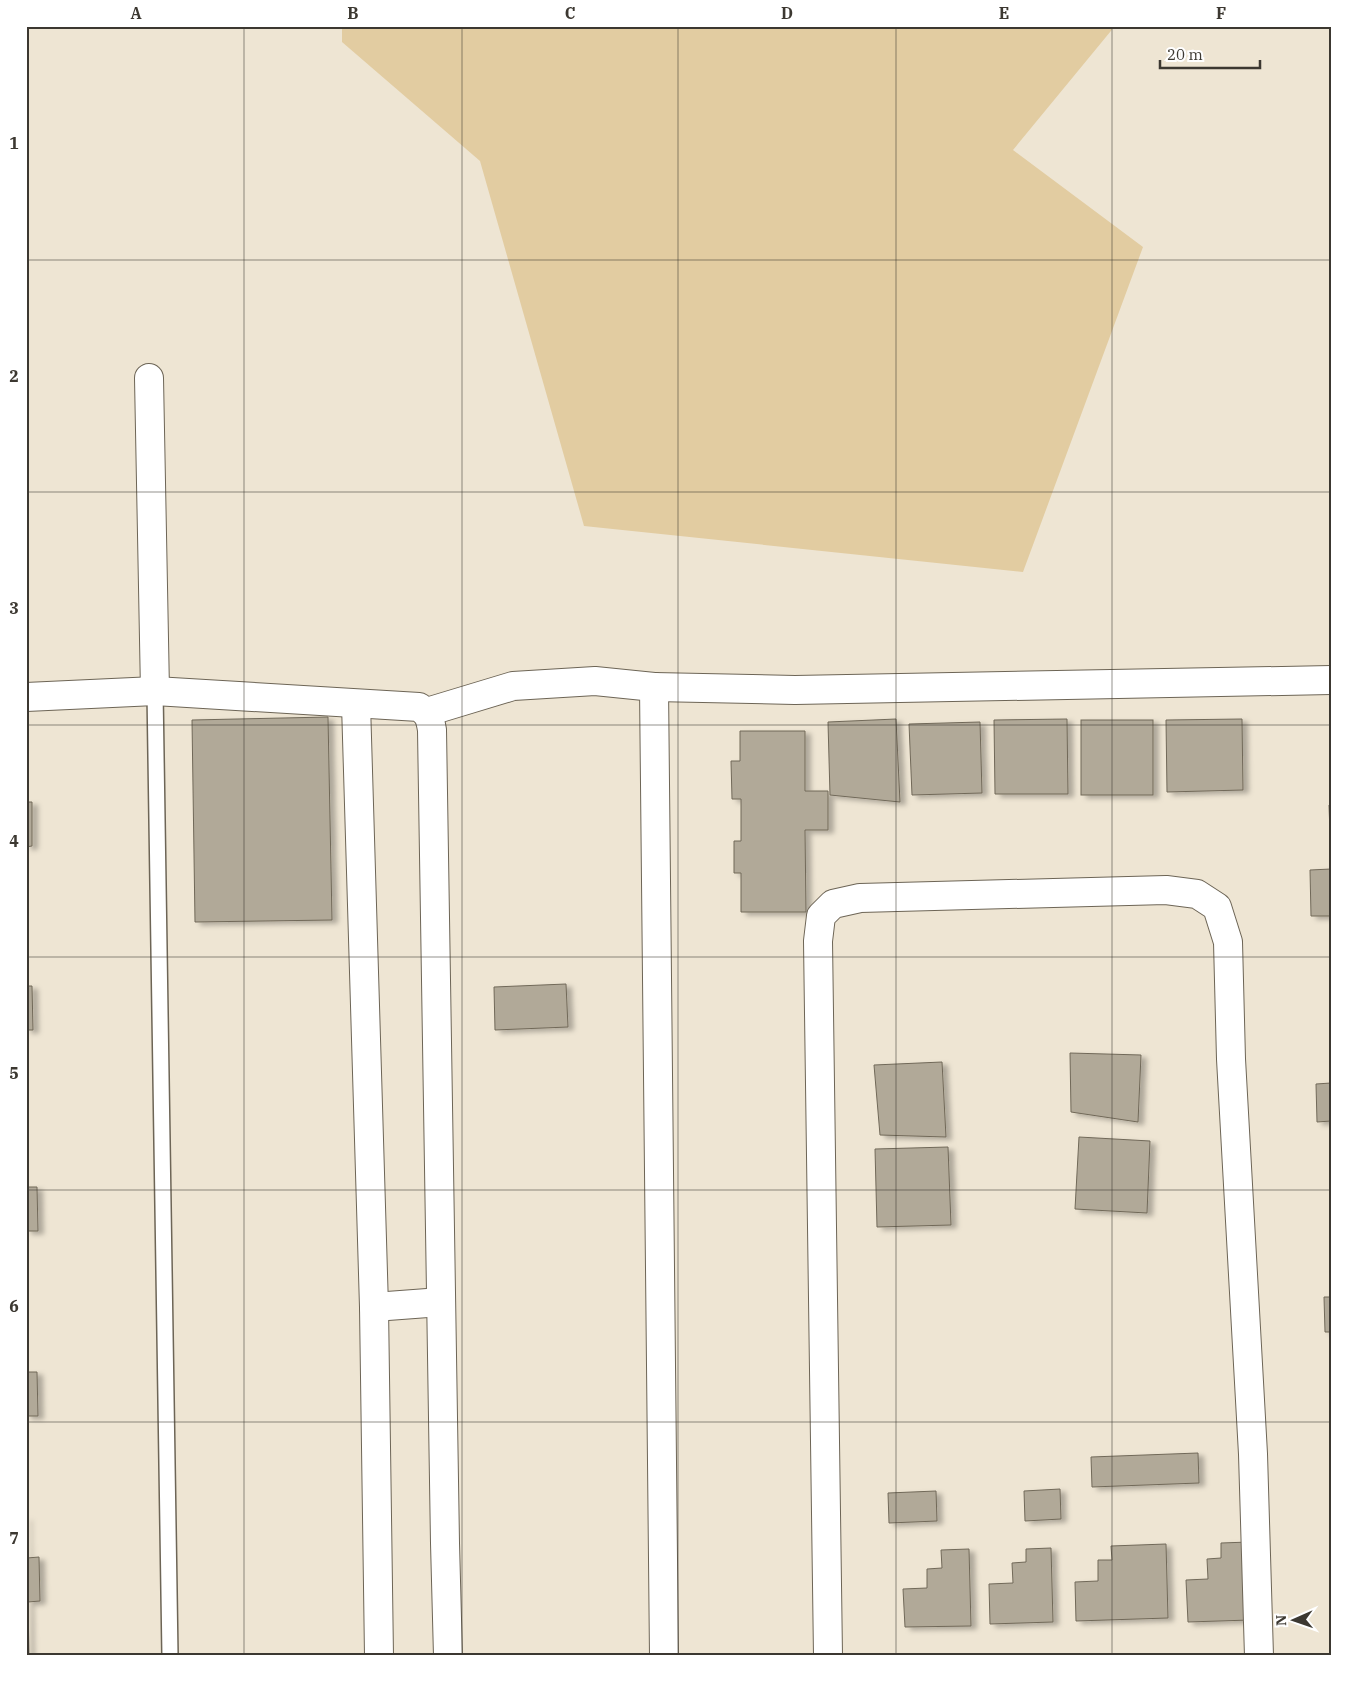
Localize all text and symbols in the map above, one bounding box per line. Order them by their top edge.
text: A [130,3,142,23]
text: B [347,3,359,23]
text: C [565,3,575,23]
text: D [781,3,793,23]
text: E [999,3,1009,23]
text: F [1216,3,1226,23]
scale bar [1160,38,1260,70]
text: 20 m [1167,45,1203,64]
text: 1 [9,133,19,153]
text: 2 [9,366,19,386]
text: 3 [9,598,19,618]
text: 4 [9,831,19,851]
text: 5 [9,1063,19,1083]
text: 6 [9,1296,19,1316]
text: 7 [9,1528,19,1548]
north arrow [1270,1594,1320,1644]
text: N [1272,1615,1290,1626]

